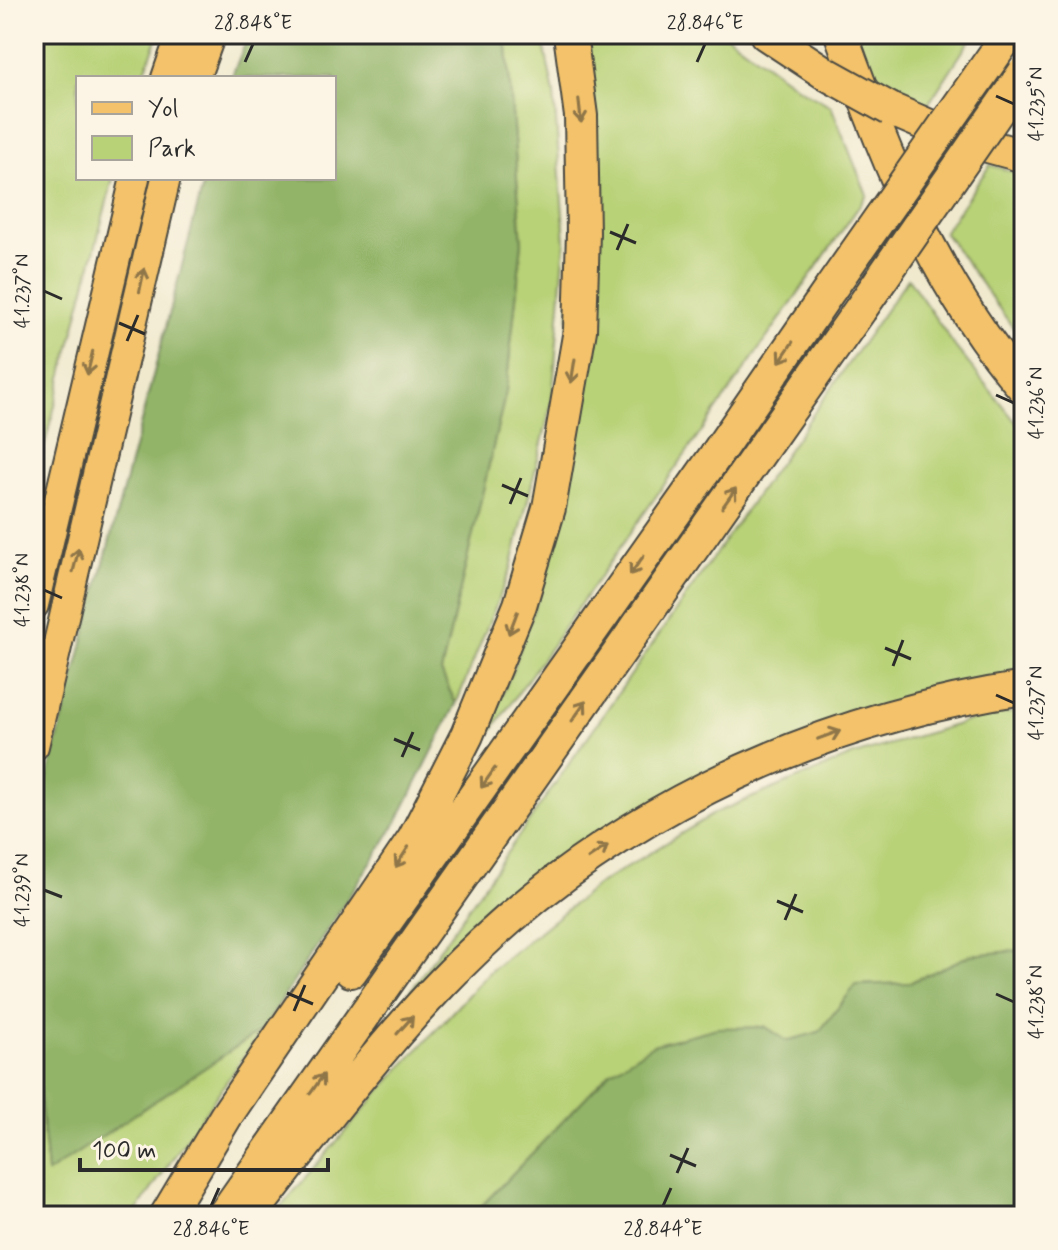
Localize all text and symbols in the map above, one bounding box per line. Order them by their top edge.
text: 28.848°E [214,10,292,37]
text: 28.846°E [667,10,743,37]
text: 41.235°N [1024,67,1051,141]
legend [76,76,336,180]
text: Yol [148,94,178,125]
one-way arrow [573,97,588,124]
text: Park [148,134,196,165]
text: 41.237°N [10,254,37,328]
one-way arrow [135,268,150,293]
one-way arrow [778,341,795,363]
one-way arrow [82,349,97,375]
one-way arrow [565,357,580,383]
text: 41.236°N [1024,367,1051,439]
one-way arrow [720,488,737,509]
one-way arrow [69,548,84,574]
text: 41.238°N [10,553,37,627]
one-way arrow [629,554,646,575]
one-way arrow [505,610,519,635]
text: 41.237°N [1024,666,1051,740]
one-way arrow [571,700,587,722]
one-way arrow [816,727,841,741]
one-way arrow [480,766,496,788]
one-way arrow [586,844,608,860]
one-way arrow [393,846,410,868]
text: 41.239°N [10,853,37,927]
text: 41.238°N [1024,965,1051,1039]
one-way arrow [395,1015,414,1035]
one-way arrow [308,1073,325,1095]
scale bar [80,1122,328,1172]
text: 100 m [92,1136,156,1167]
text: 28.846°E [173,1216,249,1243]
text: 28.844°E [623,1216,703,1243]

